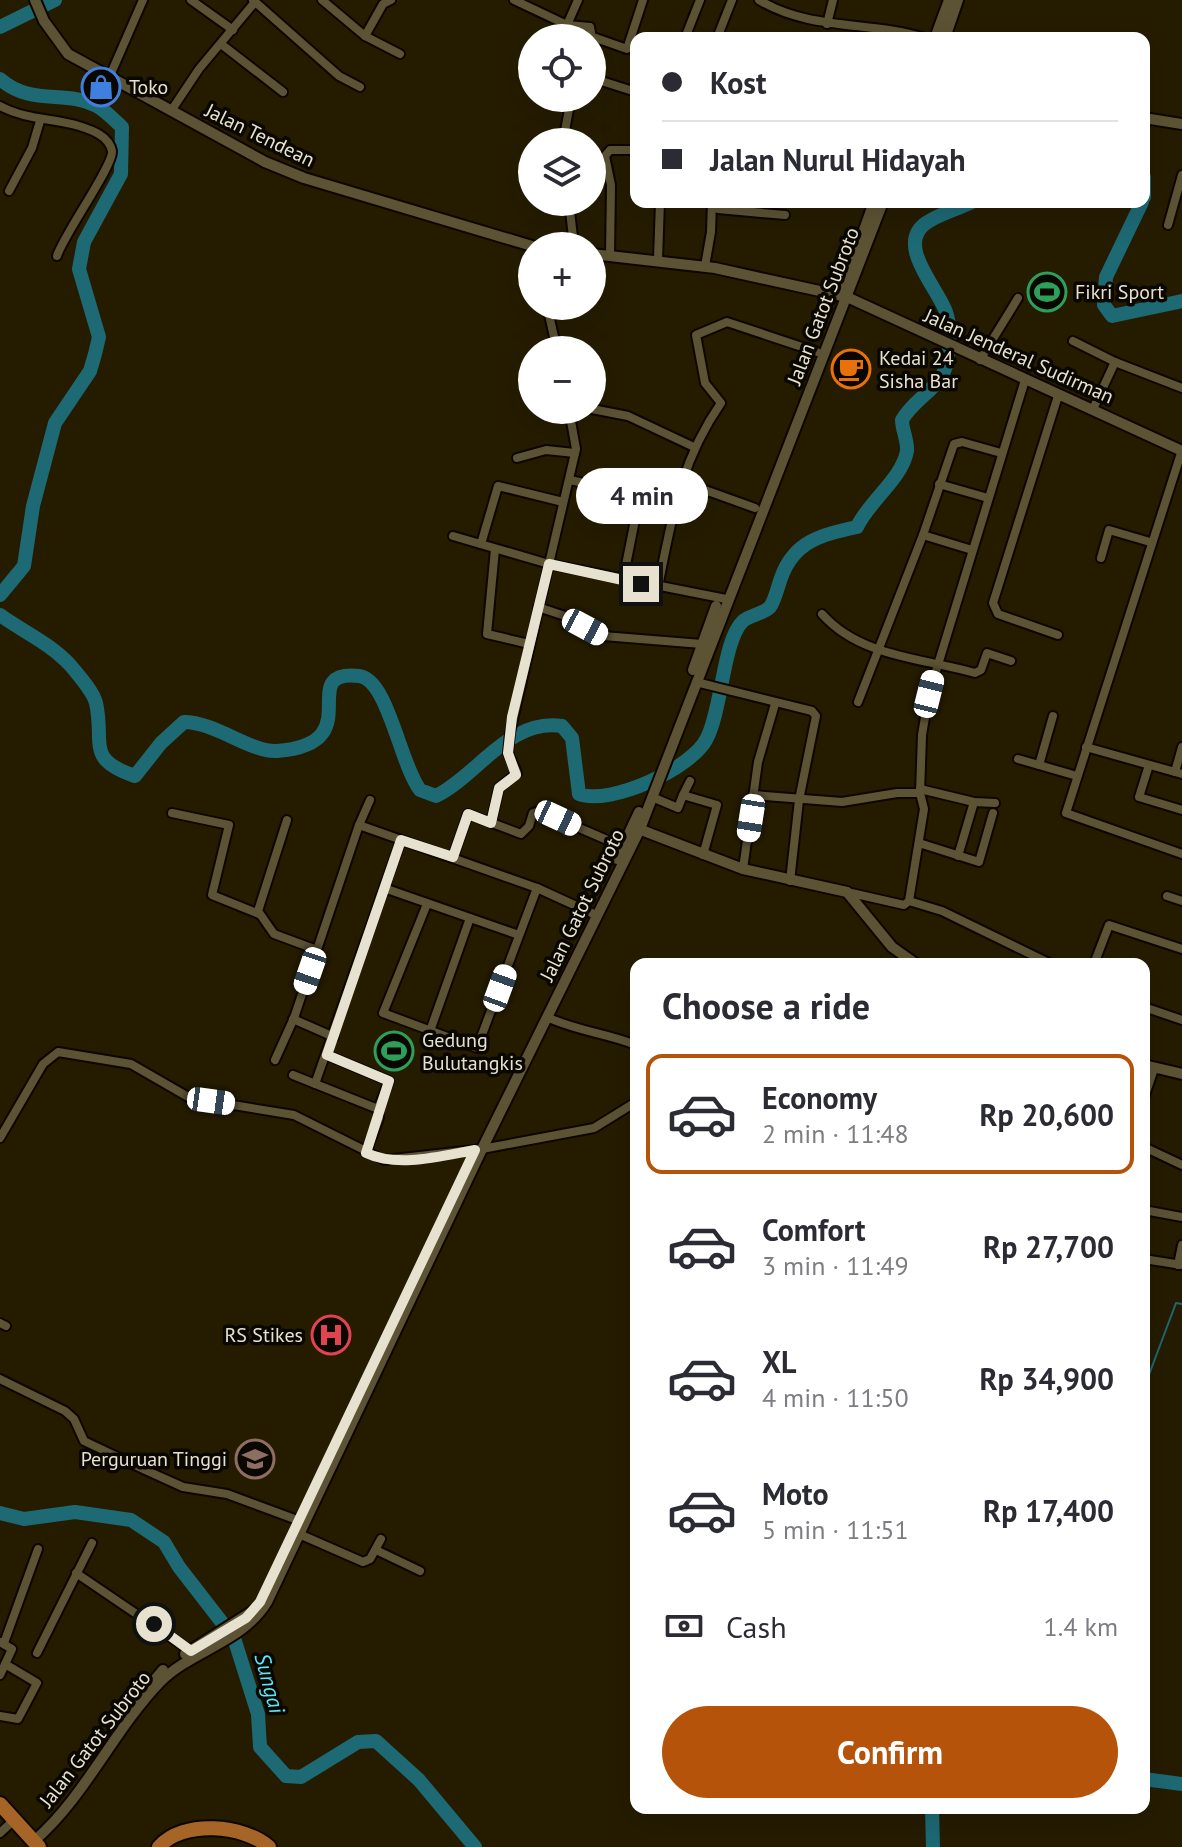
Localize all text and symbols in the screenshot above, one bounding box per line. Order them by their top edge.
map controls [518,24,606,424]
button: locate [518,24,606,112]
text: Kost [710,63,766,102]
shop icon: Toko [80,66,122,108]
place label: Toko [129,74,168,100]
street label: Jalan Tendean [200,97,319,173]
button: layers [518,128,606,216]
text: Jalan Nurul Hidayah [710,140,966,179]
street label: Jalan Gatot Subroto [781,224,865,389]
button: + [518,232,606,320]
sports icon: Fikri Sport [1026,271,1068,313]
place label: Fikri Sport [1075,279,1164,305]
street label: Jalan Jenderal Sudirman [919,302,1118,410]
button: − [518,336,606,424]
place label: Kedai 24 Sisha Bar [879,345,958,394]
cafe icon: Kedai 24 Sisha Bar [830,348,872,390]
callout: 4 min [575,468,707,524]
text: 4 min [610,479,674,512]
route end [623,566,659,602]
car [558,605,612,649]
car [912,668,946,720]
car [735,792,767,844]
car [531,797,585,839]
street label: Jalan Gatot Subroto [533,825,630,986]
car [291,944,329,998]
car [481,961,519,1015]
text: Choose a ride [662,982,870,1029]
place label: Gedung Bulutangkis [422,1027,523,1076]
sports icon: Gedung Bulutangkis [373,1030,415,1072]
icon: car [666,1078,738,1150]
text: Economy [762,1078,877,1117]
car [186,1086,236,1116]
text: Rp 20,600 [980,1095,1114,1134]
text: 2 min · 11:48 [762,1117,909,1150]
icon: car [666,1210,738,1282]
text: Comfort [762,1210,865,1249]
text: Rp 27,700 [983,1227,1114,1266]
text: 3 min · 11:49 [762,1249,909,1282]
hospital icon: RS Stikes [310,1314,352,1356]
place label: RS Stikes [224,1322,303,1348]
icon: car [666,1342,738,1414]
text: XL [762,1342,796,1381]
text: Rp 34,900 [980,1359,1114,1398]
text: 4 min · 11:50 [762,1381,909,1414]
school or university icon: Perguruan Tinggi [234,1438,276,1480]
place label: Perguruan Tinggi [81,1446,227,1472]
icon: car [666,1474,738,1546]
text: Moto [762,1474,829,1513]
text: Rp 17,400 [983,1491,1114,1530]
text: 5 min · 11:51 [762,1513,909,1546]
icon: cash [662,1604,706,1648]
route start [136,1606,172,1642]
text: Cash [726,1607,787,1646]
text: 1.4 km [1044,1610,1118,1643]
water label: Sungai [249,1650,292,1718]
street label: Jalan Gatot Subroto [33,1665,156,1813]
button: Confirm [662,1706,1118,1798]

